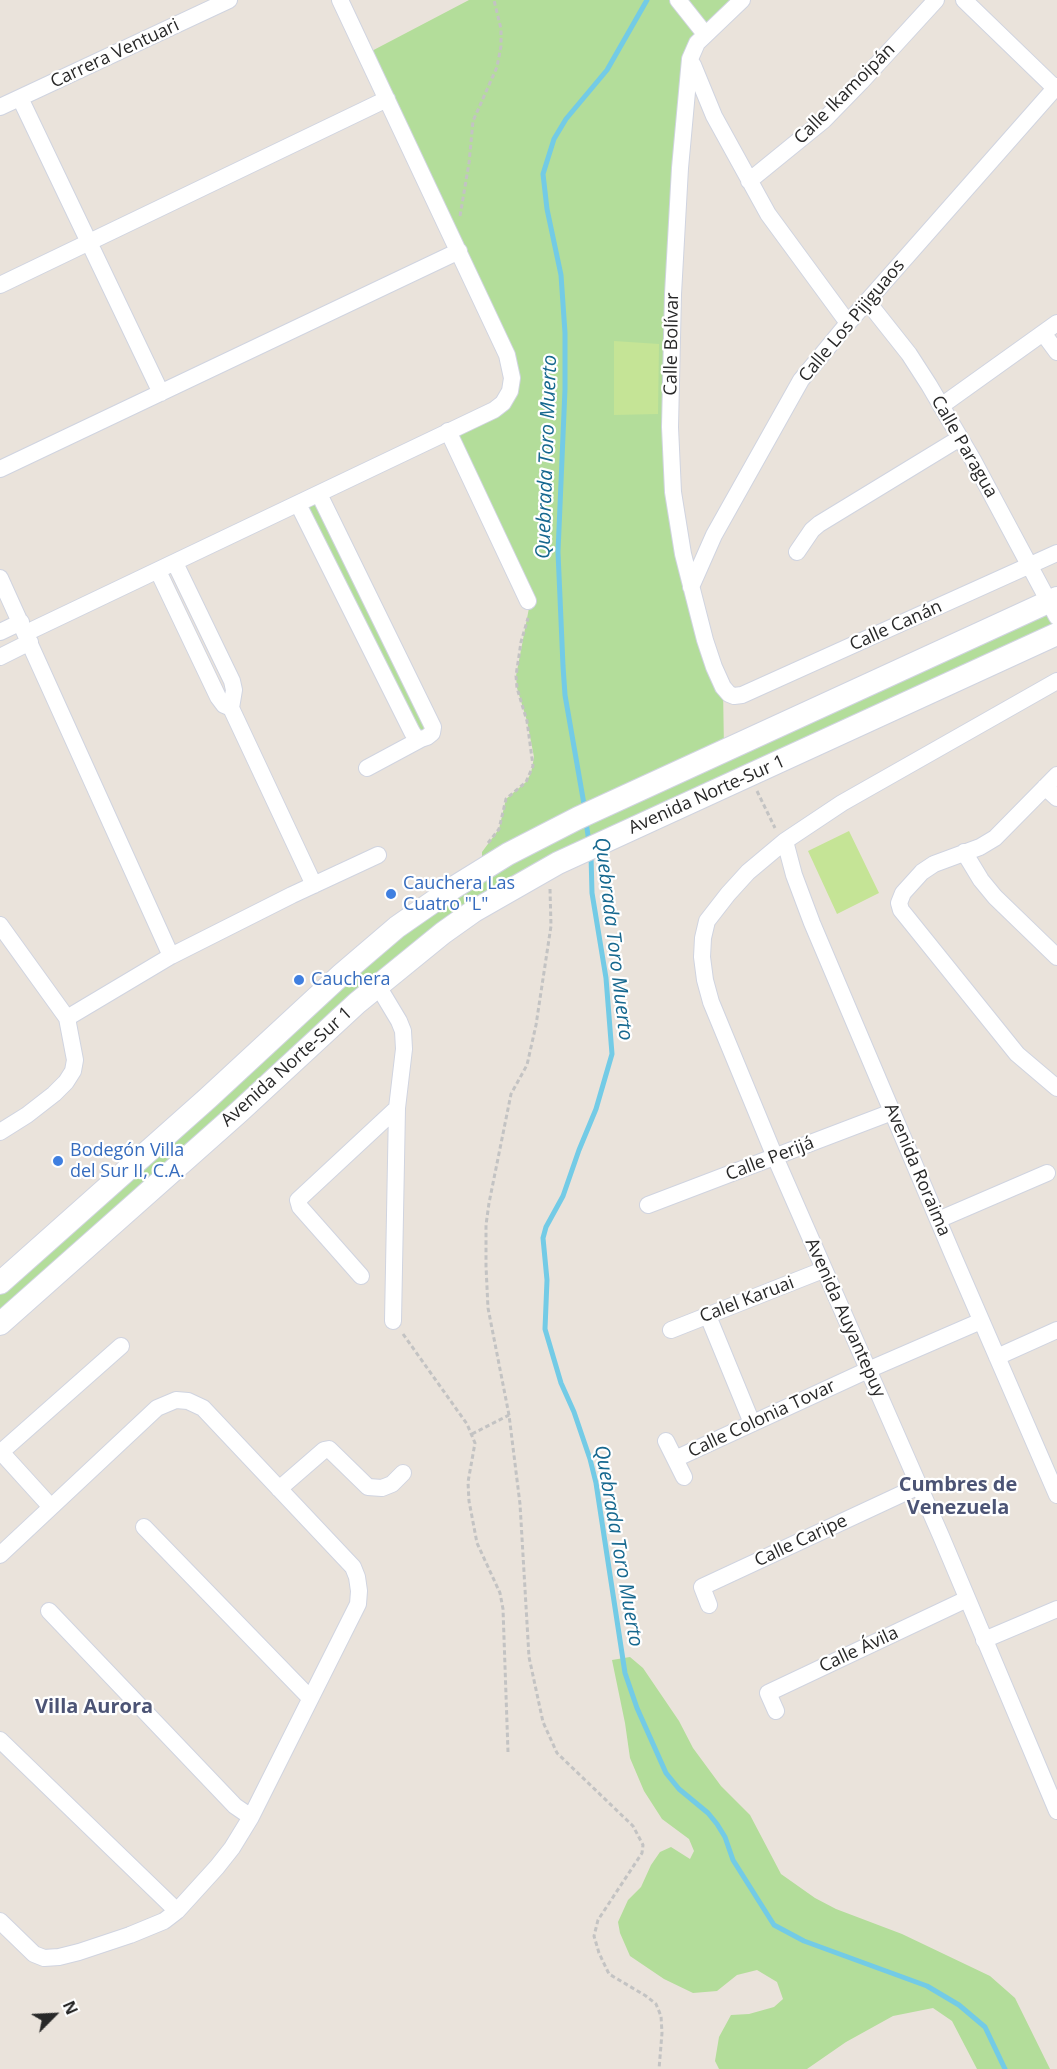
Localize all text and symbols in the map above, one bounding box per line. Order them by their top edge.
street label: Carrera Ventuari [47,15,183,93]
street label: Calle Ikamoipán [790,39,900,149]
street label: Calle Los Pijiguaos [794,255,910,387]
street label: Calle Bolívar [660,292,684,396]
water label: Quebrada Toro Muerto [531,354,563,560]
street label: Calle Paragua [926,392,1002,502]
street label: Calle Canán [847,596,945,656]
street label: Avenida Norte-Sur 1 [625,751,789,839]
water label: Quebrada Toro Muerto [589,836,637,1042]
place label: Cauchera Las Cuatro "L" [403,873,515,916]
marker: Cauchera Las Cuatro "L" [384,887,398,901]
place label: Cauchera [311,969,391,991]
marker: Cauchera [292,973,306,987]
street label: Avenida Norte-Sur 1 [217,1002,357,1132]
street label: Avenida Roraima [879,1100,955,1240]
street label: Calle Perijá [723,1132,817,1186]
place label: Bodegón Villa del Sur II, C.A. [70,1140,185,1182]
marker: Bodegón Villa del Sur II, C.A. [51,1154,65,1168]
street label: Avenida Auyantepuy [800,1235,890,1401]
street label: Calel Karuai [697,1272,797,1328]
street label: Calle Colonia Tovar [685,1375,839,1463]
water label: Quebrada Toro Muerto [588,1443,648,1649]
district label: Cumbres de Venezuela [899,1473,1017,1520]
street label: Calle Caripe [751,1510,851,1572]
street label: Calle Ávila [816,1622,902,1678]
district label: Villa Aurora [35,1695,153,1719]
north arrow [24,1985,84,2045]
text: N [58,1997,83,2018]

